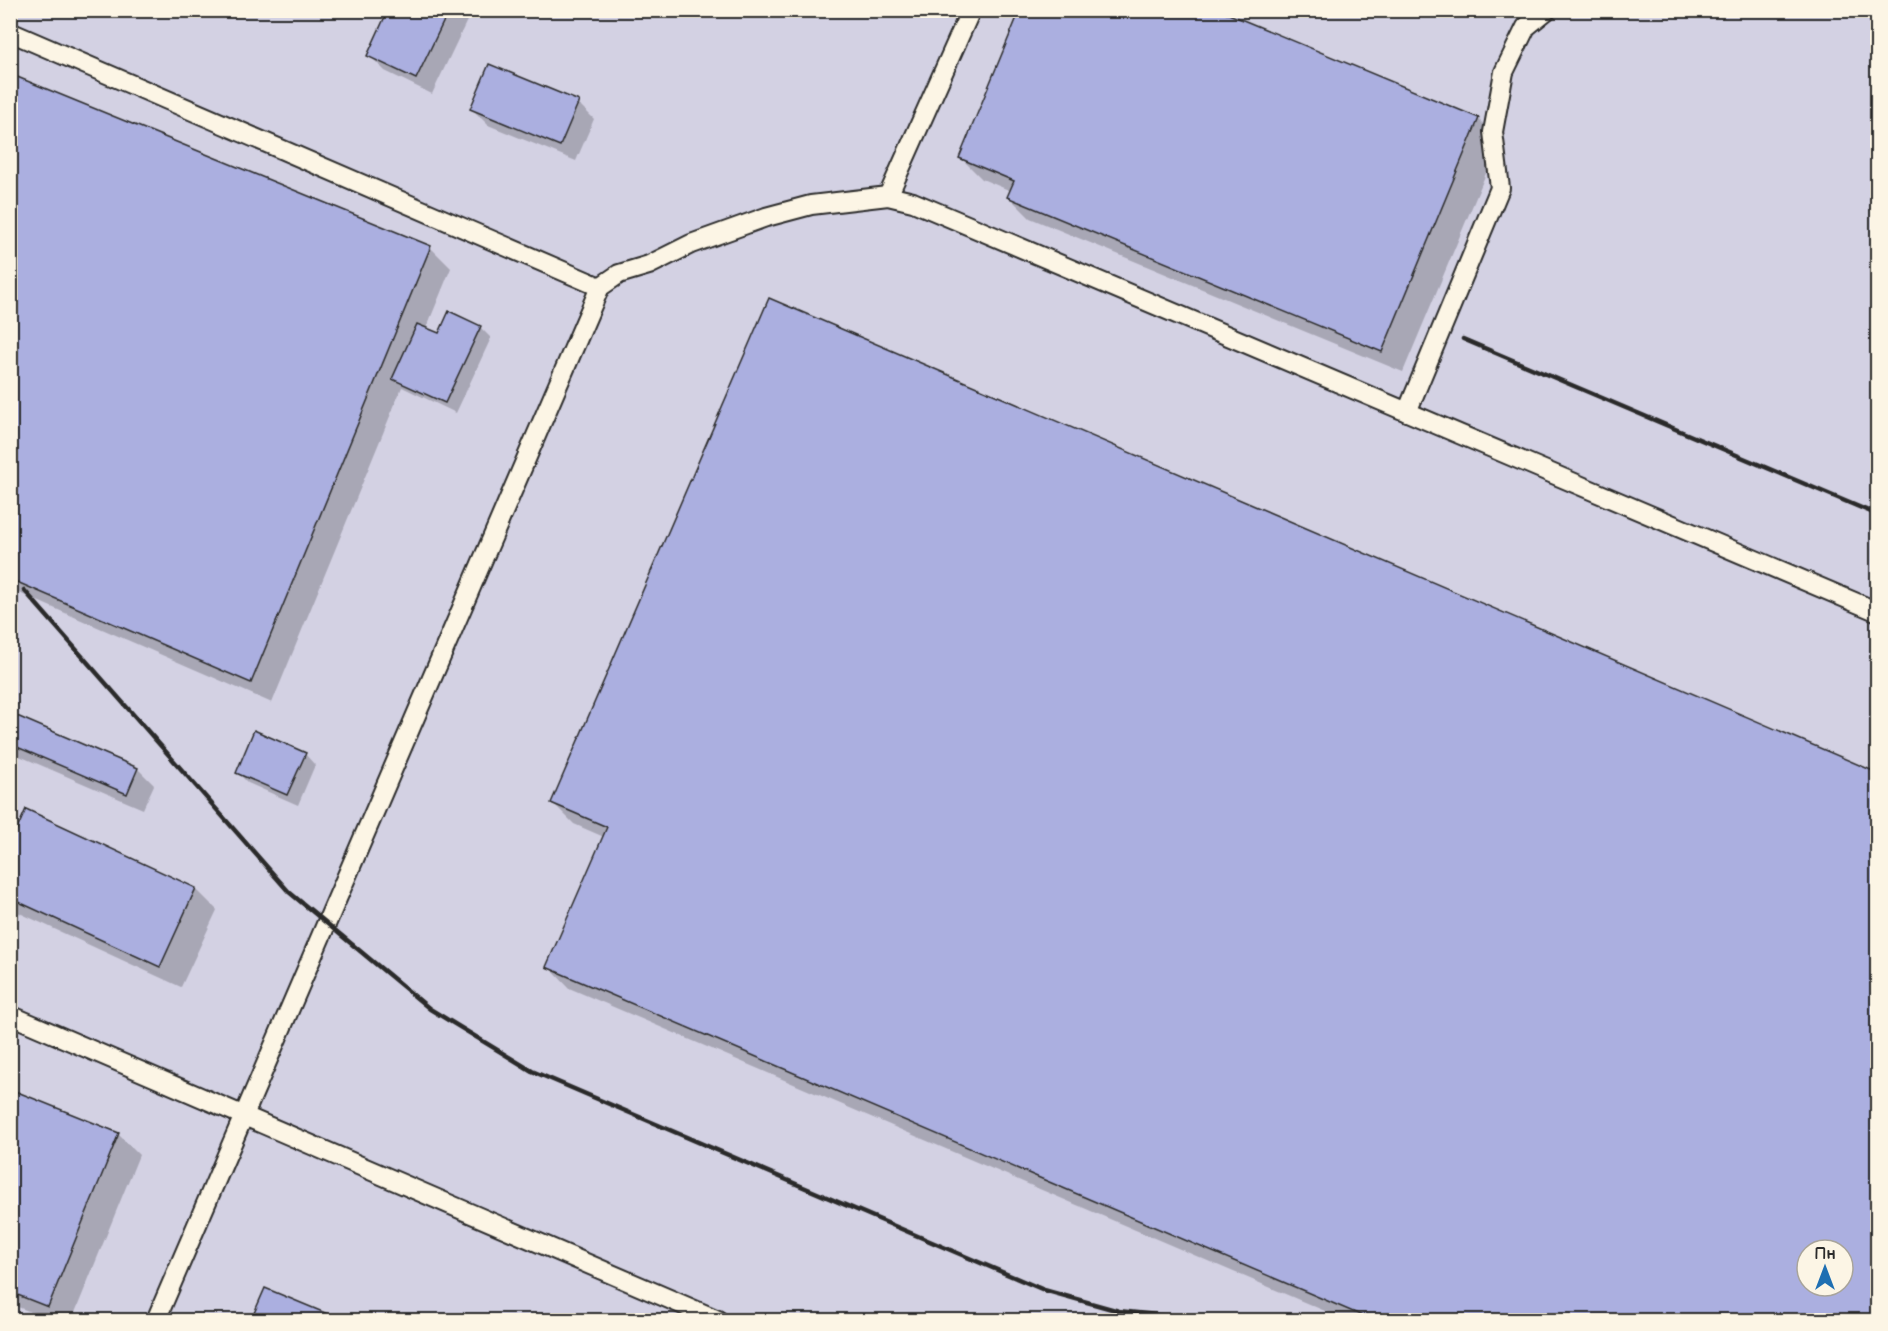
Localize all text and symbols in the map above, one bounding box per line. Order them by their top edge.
north arrow [1795,1238,1855,1298]
text: Пн [1814,1245,1836,1264]

